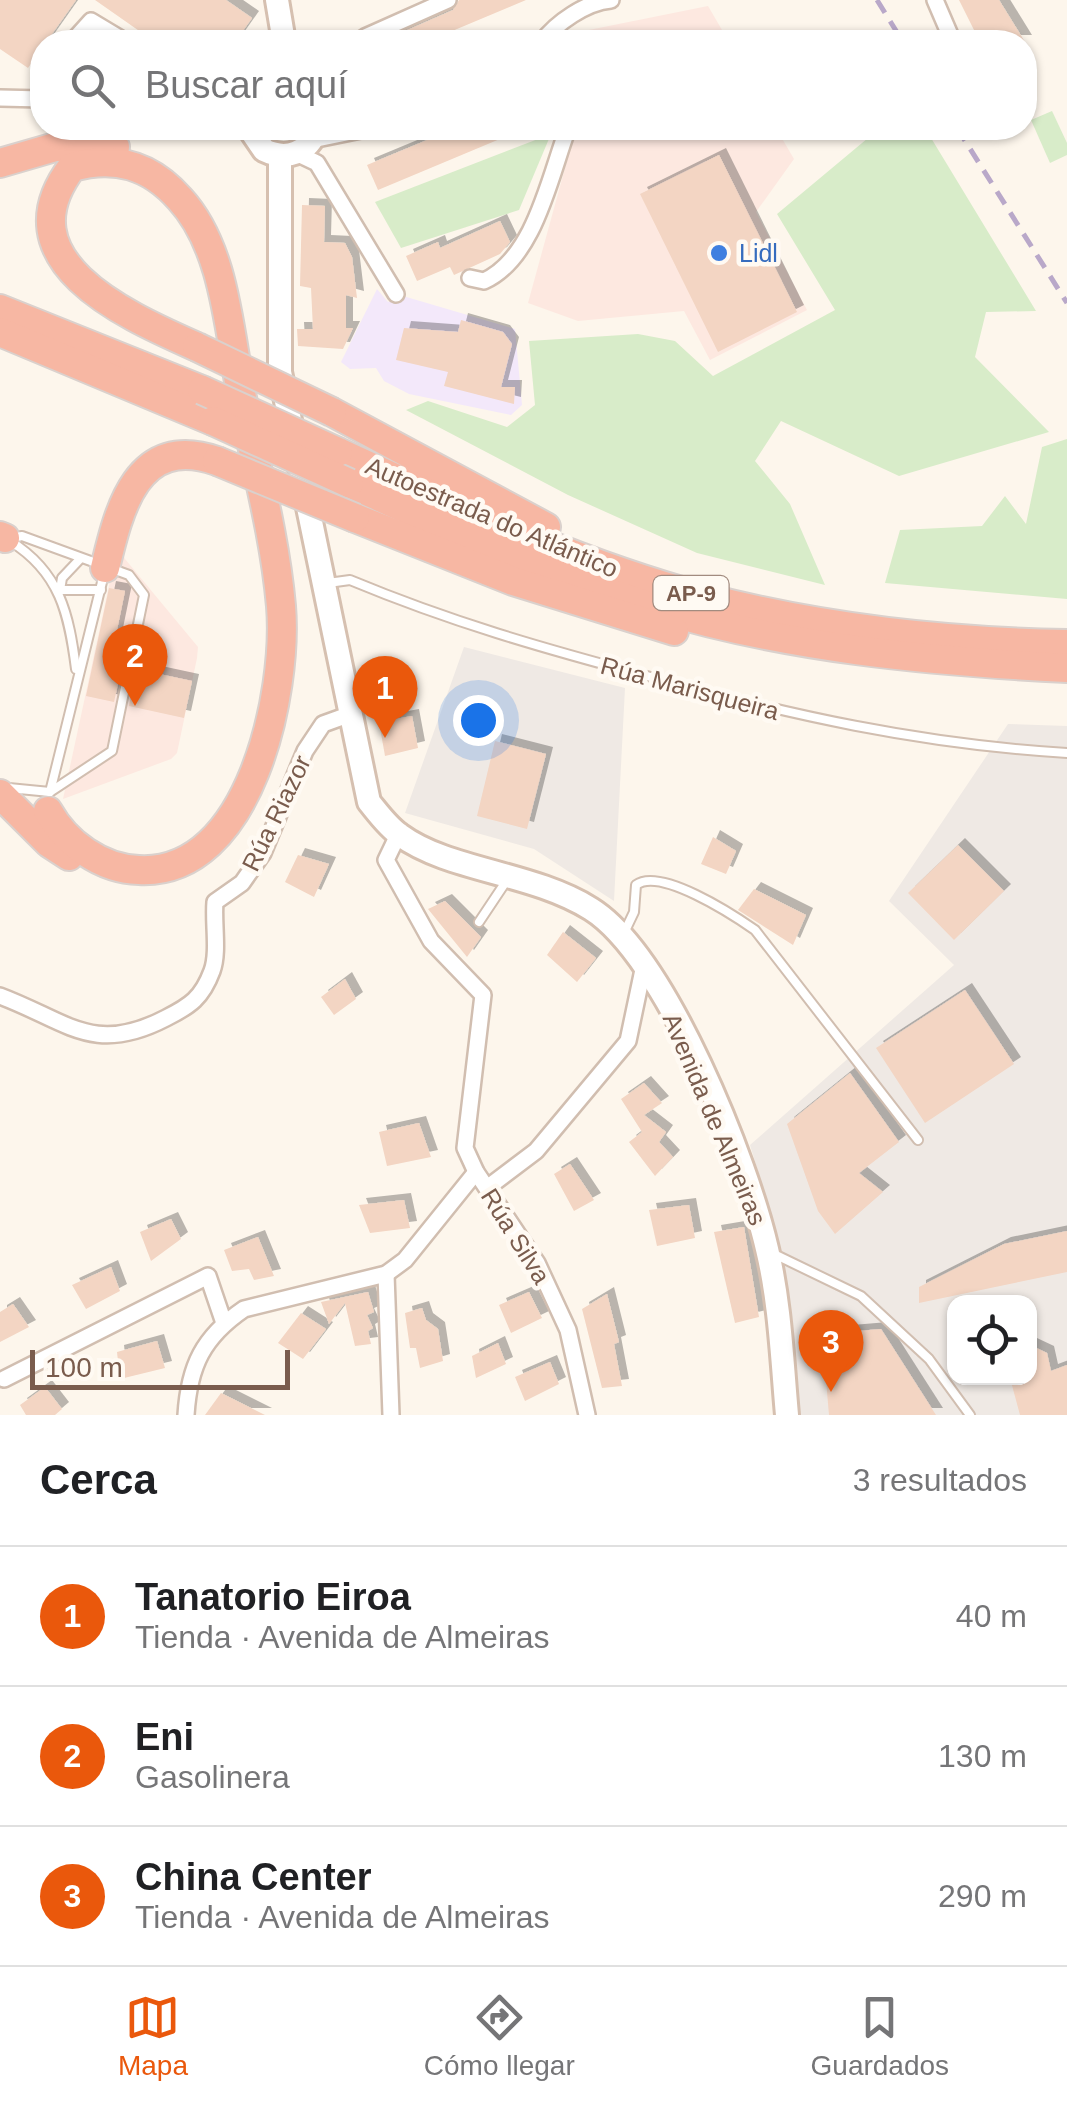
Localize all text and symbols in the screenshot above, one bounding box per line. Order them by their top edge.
search box [30,30,1037,140]
icon: search [65,58,120,113]
text: Buscar aquí [145,64,348,106]
place label: Lidl [739,239,778,267]
marker: Lidl [708,242,730,264]
street label: Autoestrada do Atlántico [362,451,622,583]
road number: AP-9 [654,576,728,610]
pin: 2 [102,624,168,706]
street label: Rúa Marisqueira [598,651,782,725]
pin: 1 [352,656,418,738]
your location [453,695,504,746]
street label: Rúa Riazor [236,751,316,875]
street label: Avenida de Almeiras [658,1009,772,1229]
street label: Rúa Silva [476,1183,556,1289]
map controls [947,1295,1037,1385]
button: locate [947,1295,1037,1385]
pin: 3 [798,1310,864,1392]
scale bar [30,1345,290,1390]
text: 100 m [45,1352,123,1383]
text: Cerca [40,1456,157,1503]
text: 3 resultados [853,1462,1027,1498]
text: Tanatorio Eiroa [135,1576,411,1618]
text: 1 [64,1598,81,1634]
text: 40 m [956,1598,1027,1634]
text: Tienda · Avenida de Almeiras [135,1619,549,1655]
text: Eni [135,1716,194,1758]
text: 2 [64,1738,81,1774]
text: 130 m [938,1738,1027,1774]
text: Gasolinera [135,1759,290,1795]
text: China Center [135,1856,371,1898]
text: 3 [64,1878,81,1914]
text: 290 m [938,1878,1027,1914]
text: Tienda · Avenida de Almeiras [135,1899,549,1935]
tab: Mapa [118,1990,188,2082]
tab: Cómo llegar [424,1990,575,2082]
tab: Guardados [811,1990,949,2082]

